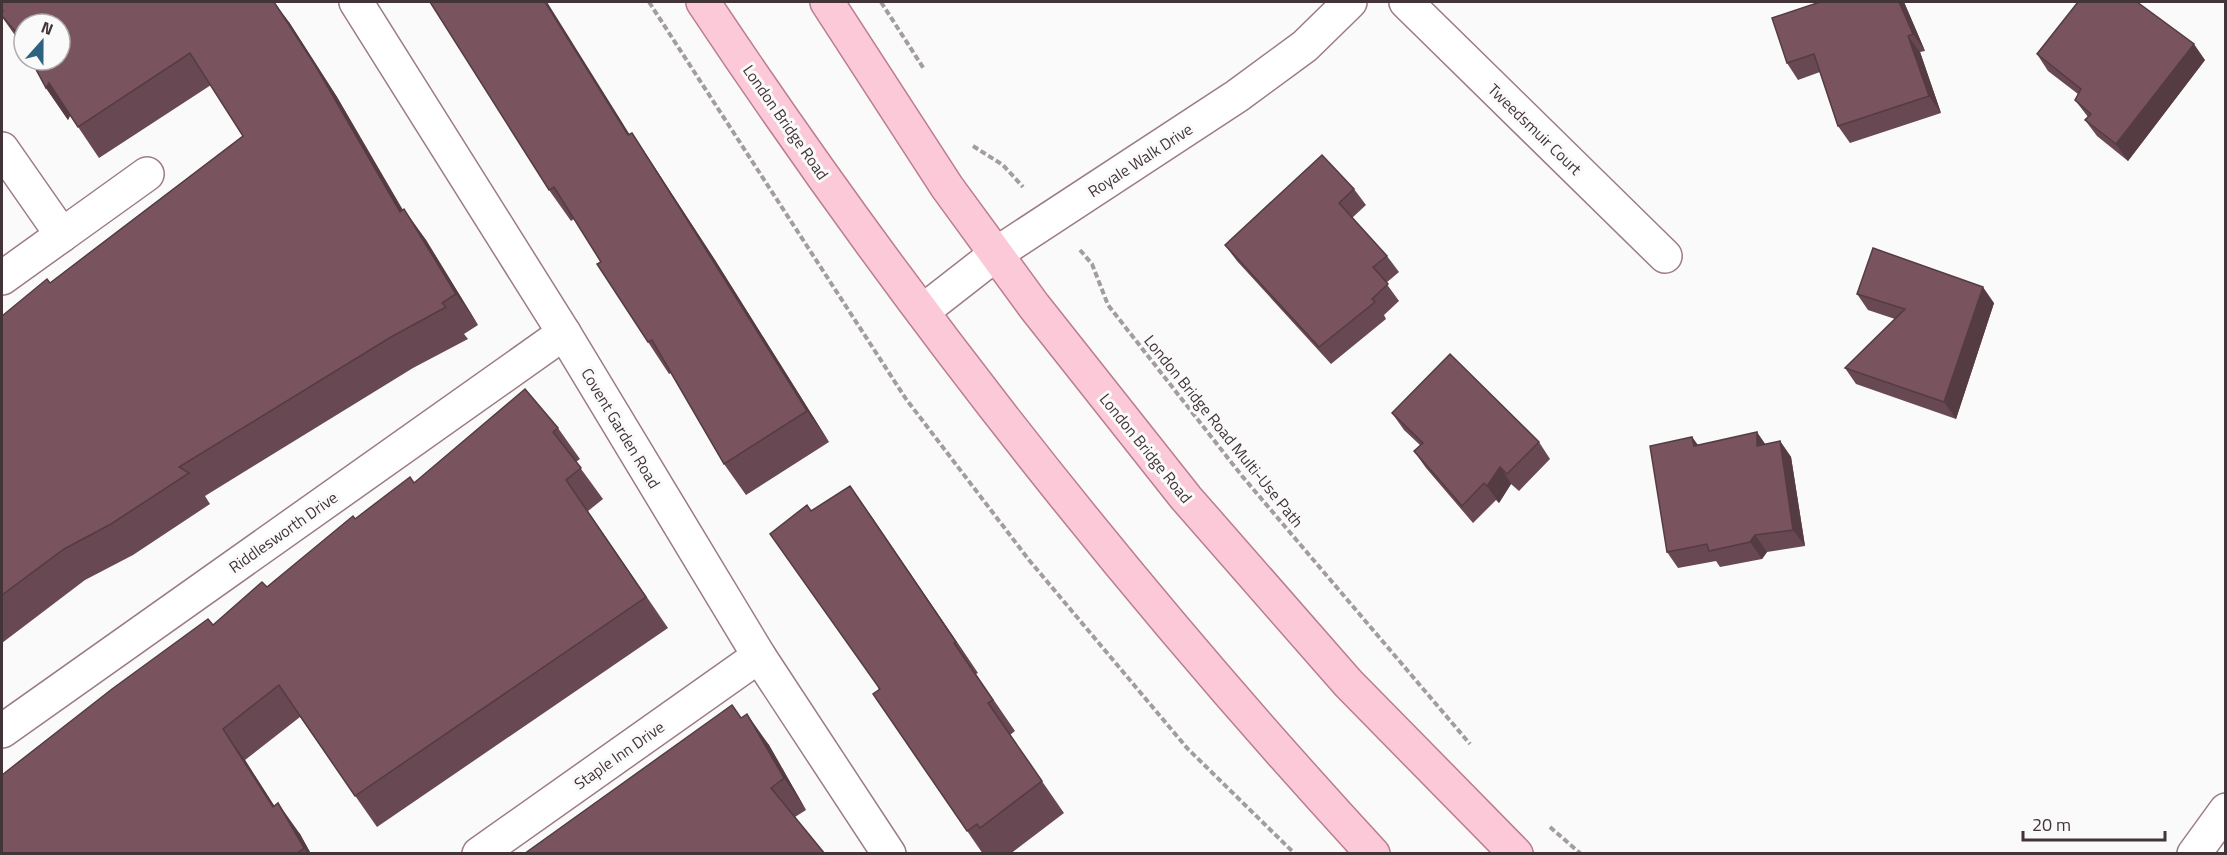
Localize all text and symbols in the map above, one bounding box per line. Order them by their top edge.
north arrow [12,12,72,72]
text: N [38,15,57,41]
street label: London Bridge Road [737,60,835,184]
street label: Tweedsmuir Court [1483,78,1588,180]
street label: Royale Walk Drive [1083,117,1197,203]
street label: London Bridge Road Multi-Use Path [1141,331,1307,531]
street label: Covent Garden Road [576,363,666,493]
street label: London Bridge Road [1096,389,1196,507]
street label: Riddlesworth Drive [224,485,342,579]
street label: Staple Inn Drive [569,715,669,795]
scale bar [2023,804,2166,842]
text: 20 m [2032,811,2071,838]

